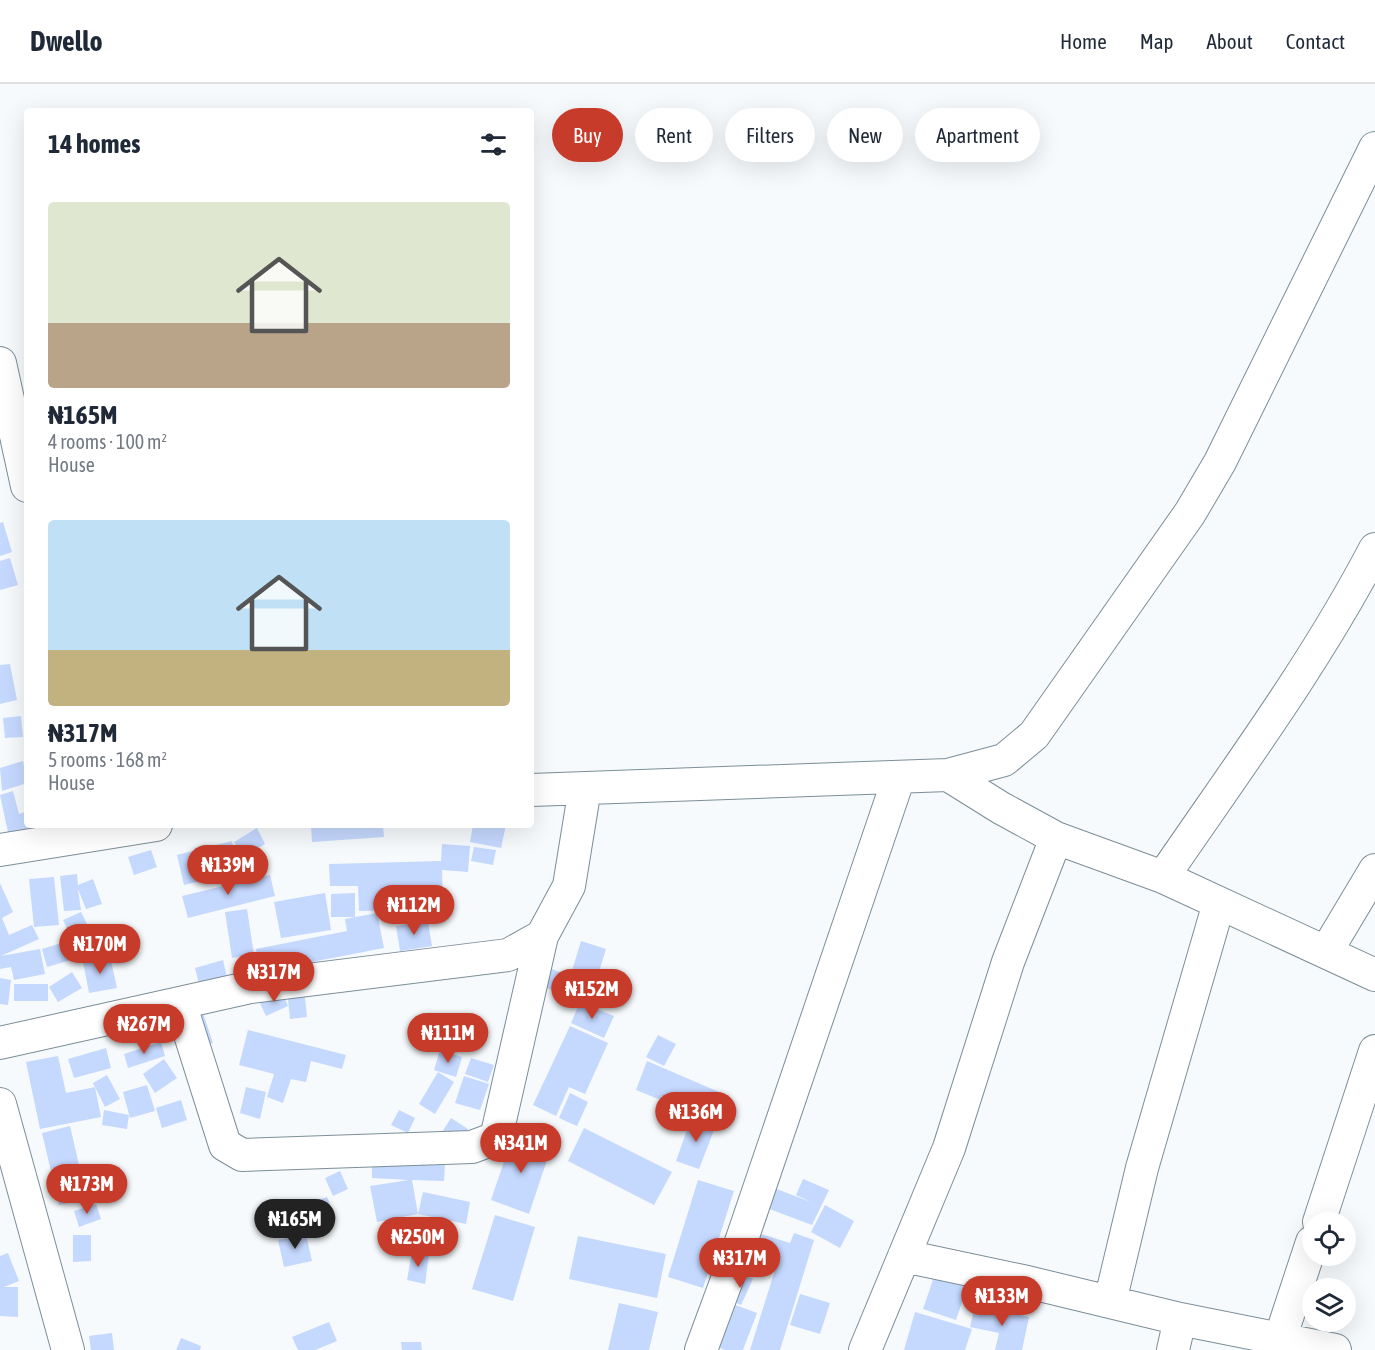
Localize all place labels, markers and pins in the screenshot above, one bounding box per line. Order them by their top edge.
pin: ₦139M [186,845,270,896]
pin: ₦112M [372,885,456,936]
pin: ₦170M [58,924,142,975]
pin: ₦317M [232,952,316,1003]
pin: ₦152M [550,969,634,1020]
pin: ₦267M [102,1004,186,1055]
pin: ₦111M [406,1013,490,1064]
pin: ₦136M [654,1092,738,1143]
pin: ₦341M [479,1123,563,1174]
pin: ₦173M [45,1164,129,1215]
pin: ₦165M [253,1199,337,1250]
pin: ₦250M [376,1217,460,1268]
pin: ₦317M [698,1238,782,1289]
pin: ₦133M [960,1276,1044,1327]

